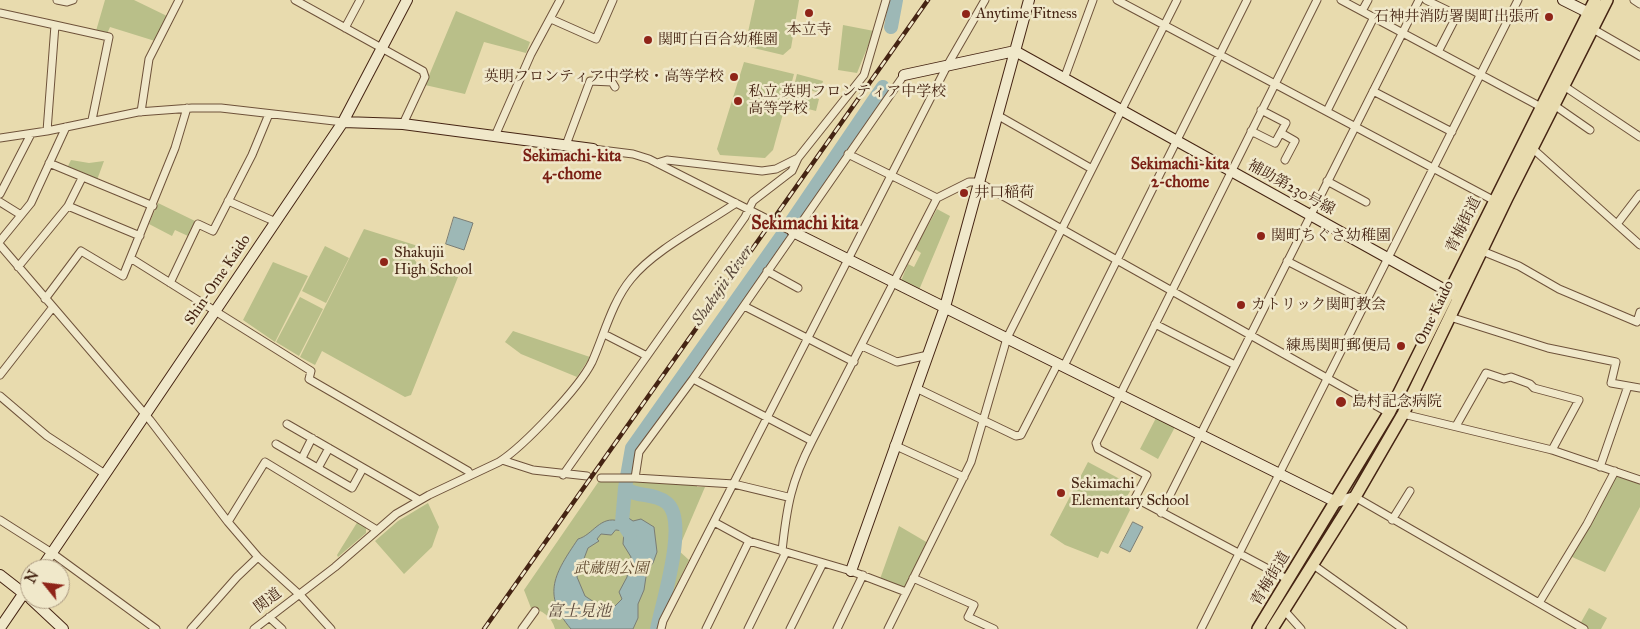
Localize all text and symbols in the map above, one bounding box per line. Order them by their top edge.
place label: Anytime Fitness [976,5,1077,23]
marker: 本立寺 [803,7,815,19]
marker: Anytime Fitness [960,8,972,20]
place label: 石神井消防署関町出張所 [1374,8,1539,26]
marker: 石神井消防署関町出張所 [1543,11,1555,23]
place label: 本立寺 [787,21,831,39]
place label: 関町白百合幼稚園 [658,31,778,49]
marker: 関町白百合幼稚園 [642,34,654,46]
place label: 英明フロンティア中学校・高等学校 [484,68,724,86]
marker: 英明フロンティア中学校・高等学校 [728,71,740,83]
place label: 私立 英明フロンティア中学校 高等学校 [748,83,946,118]
marker: 私立 英明フロンティア中学校 高等学校 [732,95,744,107]
district label: Sekimachi-kita 4-chome [523,147,621,185]
district label: Sekimachi-kita 2-chome [1131,155,1229,193]
street label: 補助第230号線 [1244,157,1338,219]
place label: 井口稲荷 [974,184,1034,202]
marker: 井口稲荷 [958,187,970,199]
street label: 青梅街道 [1443,194,1485,256]
district label: Sekimachi kita [751,214,859,236]
place label: 関町ちぐさ幼稚園 [1271,227,1391,245]
marker: 関町ちぐさ幼稚園 [1255,230,1267,242]
street label: Shin-Ome Kaido [181,231,255,329]
water label: Shakujii River [688,242,758,330]
place label: Shakujii High School [394,244,472,279]
marker: Shakujii High School [378,256,390,268]
street label: Ome Kaido [1412,278,1458,348]
place label: カトリック関町教会 [1251,296,1386,314]
marker: カトリック関町教会 [1235,299,1247,311]
place label: 練馬関町郵便局 [1286,337,1391,355]
marker: 練馬関町郵便局 [1395,340,1407,352]
place label: 島村記念病院 [1352,393,1442,411]
marker: 島村記念病院 [1334,395,1348,409]
place label: Sekimachi Elementary School [1071,475,1189,510]
marker: Sekimachi Elementary School [1055,487,1067,499]
street label: 青梅街道 [1248,549,1294,609]
north arrow [20,559,70,609]
park label: 武蔵関公園 [574,560,648,578]
text: N [22,568,43,586]
street label: 関道 [251,585,285,617]
water label: 富士見池 [547,602,611,622]

